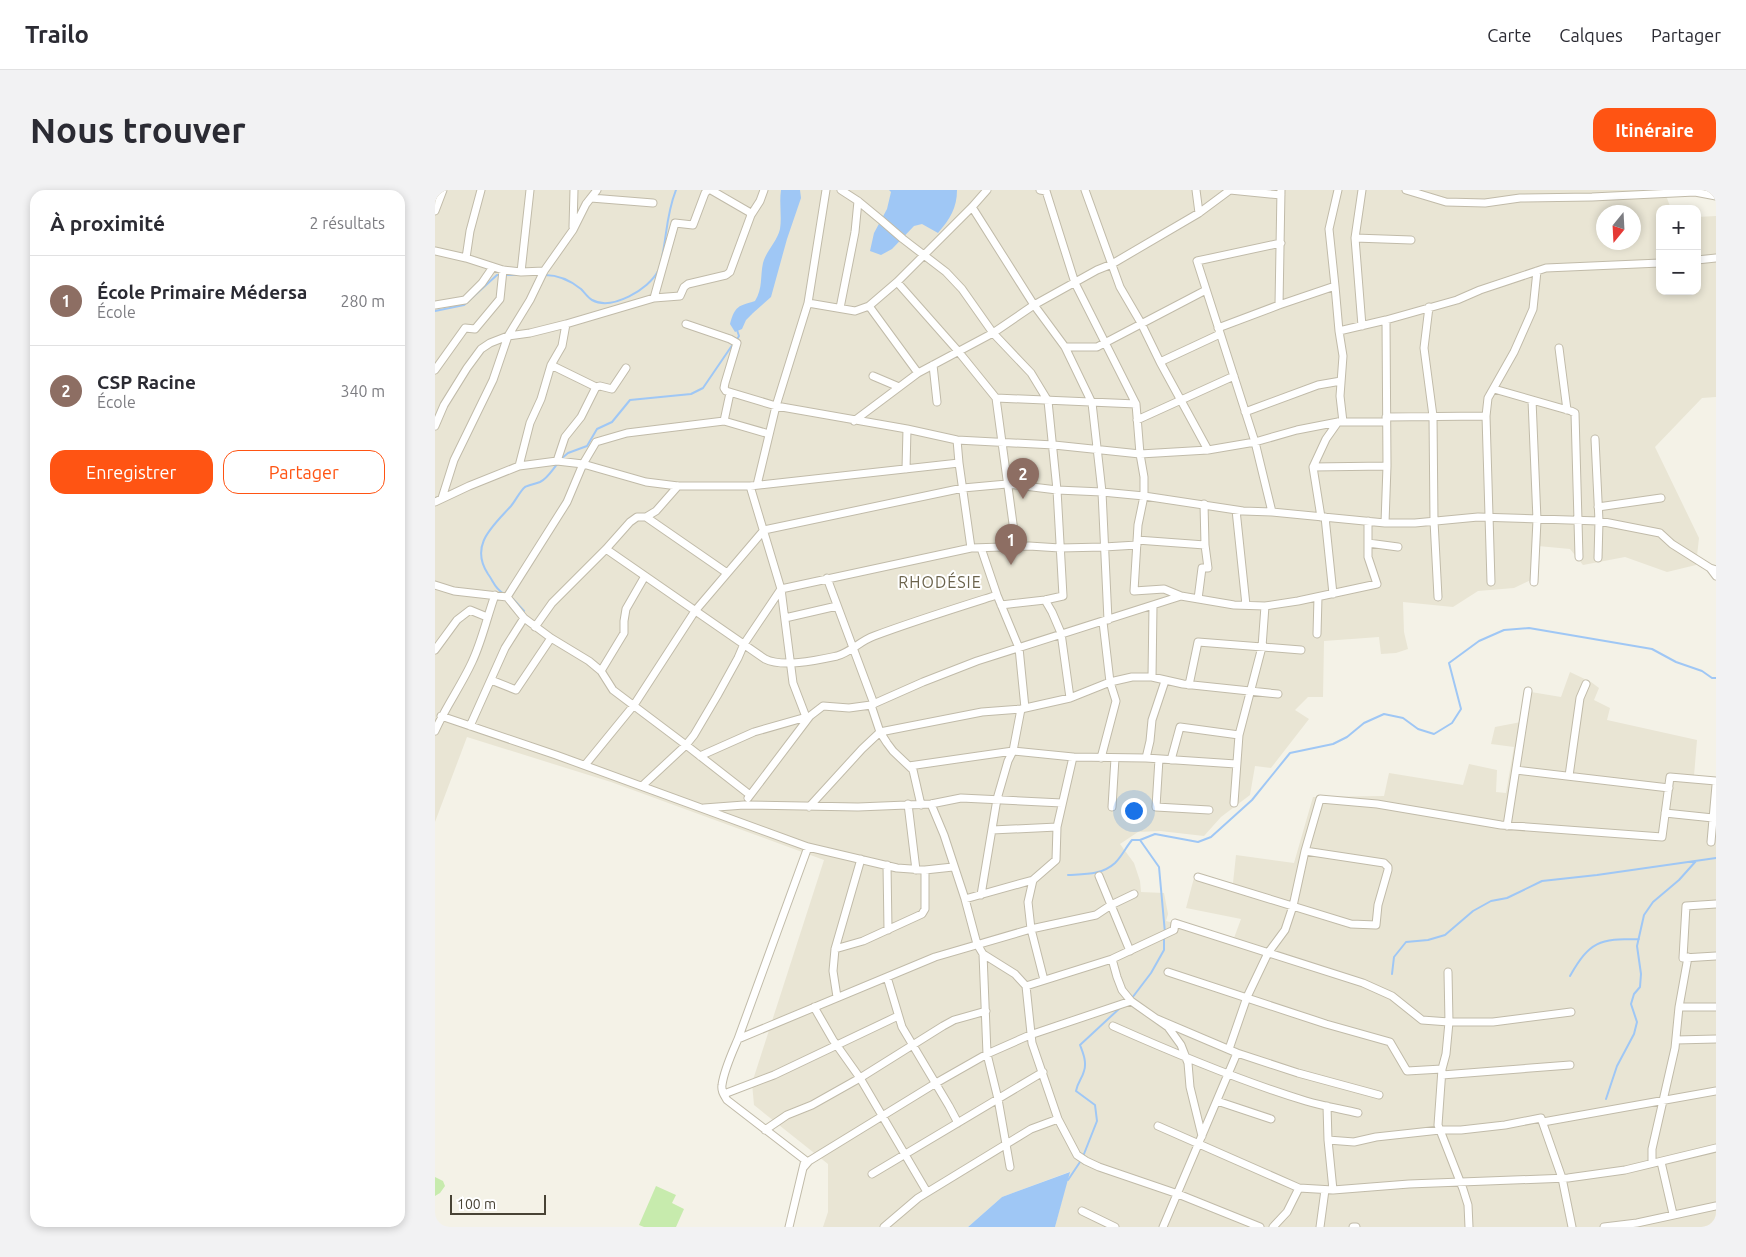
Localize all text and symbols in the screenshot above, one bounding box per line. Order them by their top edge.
text: Trailo [25,21,89,48]
text: Carte [1487,25,1531,45]
text: Calques [1559,25,1623,45]
text: Partager [1651,25,1721,45]
button: Itinéraire [1593,108,1716,152]
text: Nous trouver [30,110,246,150]
north arrow [1596,205,1641,250]
map controls [1656,205,1701,295]
button: + [1656,205,1701,250]
text: À proximité [50,211,165,235]
text: 2 résultats [309,214,385,232]
button: − [1656,250,1701,295]
text: École Primaire Médersa [97,281,307,303]
text: 1 [61,292,71,310]
text: 280 m [340,292,385,310]
text: École [97,303,136,321]
text: CSP Racine [97,371,196,393]
text: 2 [61,382,71,400]
text: 340 m [340,382,385,400]
text: École [97,393,136,411]
button: Enregistrer [50,450,213,494]
button: Partager [223,450,385,494]
pin: 2 [1007,458,1039,499]
pin: 1 [995,524,1027,565]
district label: RHODÉSIE [898,571,982,591]
your location [1121,798,1147,824]
scale bar [450,1192,546,1215]
text: 100 m [457,1196,496,1212]

